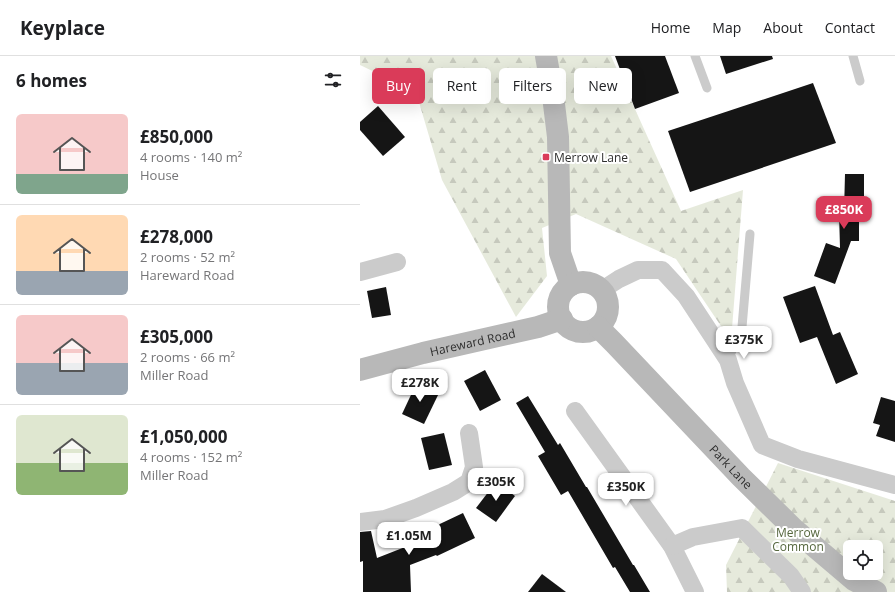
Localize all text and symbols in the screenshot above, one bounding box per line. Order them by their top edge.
text: Keyplace [20,15,105,41]
text: Home [651,18,690,37]
text: Map [712,18,741,37]
text: About [763,18,803,37]
text: Contact [825,18,875,37]
chip: Buy [372,68,425,104]
chip: Rent [433,68,491,104]
chip: Filters [499,68,566,104]
chip: New [574,68,632,104]
text: 6 homes [16,69,87,92]
icon: filters [322,69,344,91]
text: £850,000 [140,125,213,148]
icon: home [48,130,96,178]
text: 4 rooms · 140 m² [140,148,242,166]
place label: Merrow Lane [554,149,628,166]
marker: Merrow Lane [541,152,551,162]
text: House [140,166,179,184]
pin: £850K [816,196,872,230]
text: £850K [825,200,863,218]
text: £278,000 [140,225,213,248]
icon: home [48,231,96,279]
text: 2 rooms · 52 m² [140,248,235,266]
text: Hareward Road [140,266,234,284]
street label: Hareward Road [428,324,517,360]
text: £305,000 [140,325,213,348]
pin: £375K [716,326,772,360]
text: £375K [725,330,763,348]
icon: home [48,331,96,379]
text: 2 rooms · 66 m² [140,348,235,366]
text: Miller Road [140,366,209,384]
pin: £278K [392,369,448,403]
text: £278K [401,373,439,391]
text: £1,050,000 [140,425,227,448]
icon: home [48,431,96,479]
street label: Park Lane [706,441,757,493]
text: 4 rooms · 152 m² [140,448,242,466]
text: Miller Road [140,466,209,484]
pin: £305K [468,468,524,502]
text: £305K [477,472,515,490]
pin: £350K [598,473,654,507]
text: £350K [607,477,645,495]
pin: £1.05M [376,522,442,556]
park label: Merrow Common [772,524,824,555]
text: £1.05M [386,526,432,544]
map controls [843,540,883,580]
button: locate [843,540,883,580]

